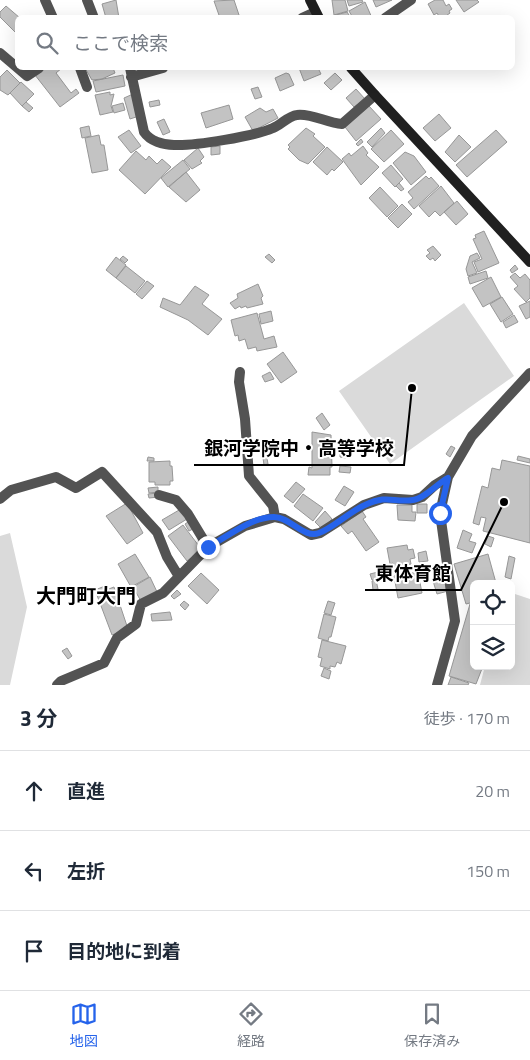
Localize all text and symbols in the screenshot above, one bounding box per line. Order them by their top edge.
search box [15,15,515,70]
text: ここで検索 [73,28,168,57]
icon: search [33,29,61,57]
callout: 銀河学院中・高等学校 [194,431,404,465]
text: 銀河学院中・高等学校 [204,433,394,462]
route start [429,502,452,525]
route end [197,536,220,559]
callout: 東体育館 [365,556,461,590]
text: 東体育館 [375,558,451,587]
district label: 大門町大門 [36,580,136,611]
map controls [470,580,515,670]
button: locate [470,580,515,625]
button: layers [470,625,515,670]
text: 3 分 [20,702,57,734]
text: 徒歩 · 170 m [424,706,510,730]
text: 直進 [67,776,105,805]
icon: ahead [20,777,48,805]
text: 20 m [475,779,510,803]
text: 左折 [67,856,105,885]
icon: left [20,857,48,885]
text: 150 m [466,859,510,883]
text: 目的地に到着 [67,936,181,965]
icon: arrive [20,937,48,965]
tab: 地図 [70,1000,98,1051]
tab: 経路 [237,1000,265,1051]
tab: 保存済み [404,1000,460,1051]

